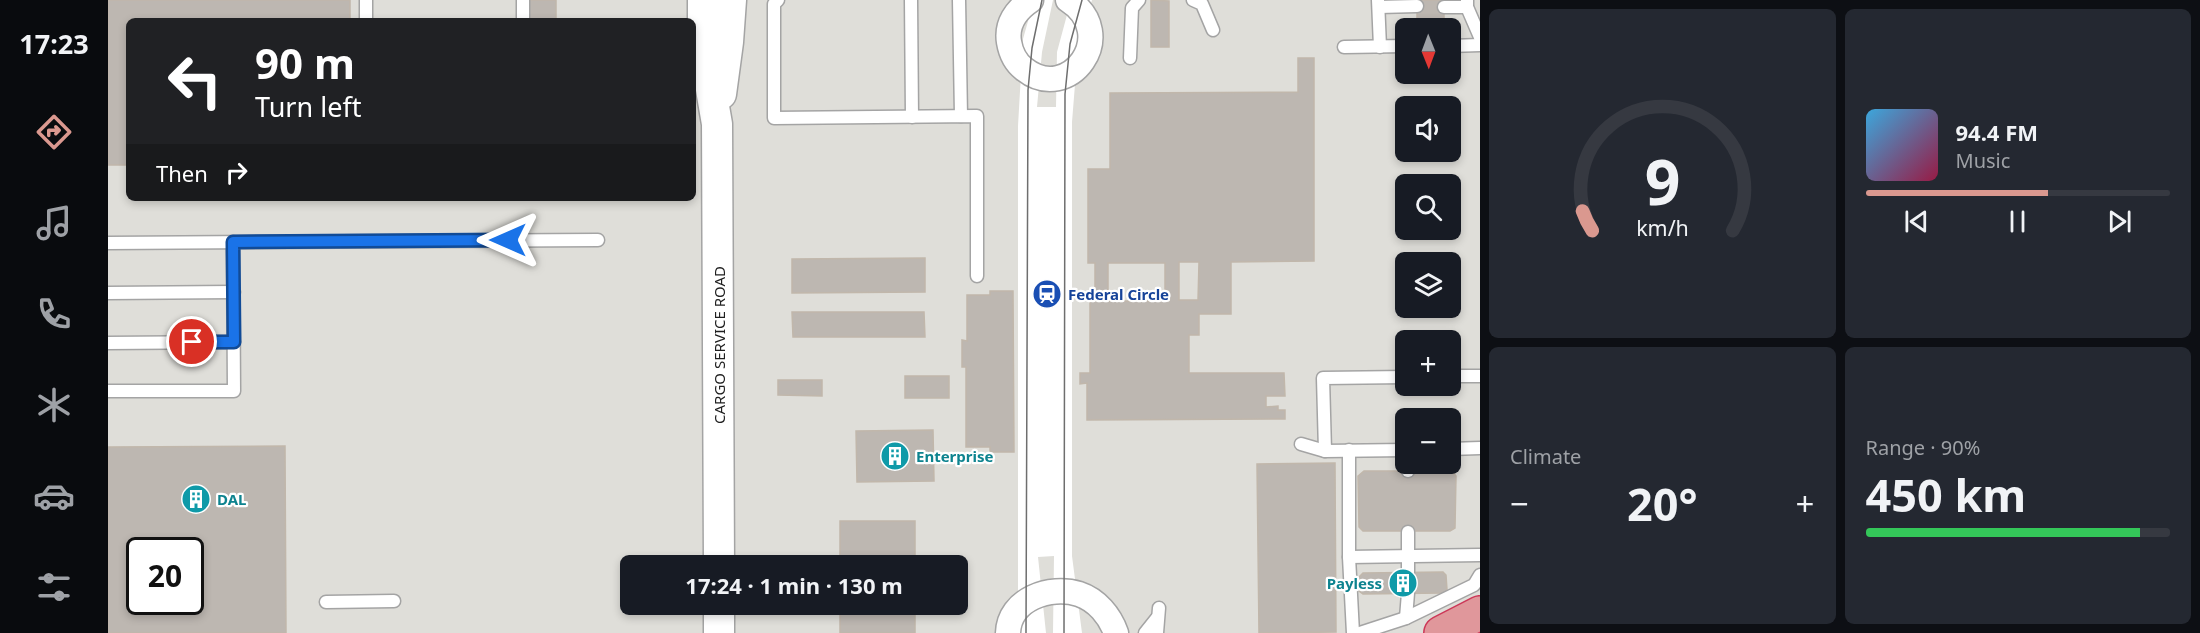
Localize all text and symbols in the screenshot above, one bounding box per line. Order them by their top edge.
north arrow [1395,18,1461,84]
map controls [1395,18,1461,474]
text: 17:23 [19,25,89,62]
text: 90 m [255,34,355,91]
icon: left [156,42,234,120]
text: Turn left [255,88,361,125]
button: sound [1395,96,1461,162]
icon: directions [33,111,75,153]
text: 94.4 FM [1956,117,2038,147]
text: 9 [1644,138,1680,223]
text: Music [1956,147,2010,174]
icon: right [220,156,253,189]
text: Then [156,158,208,188]
button: search [1395,174,1461,240]
icon: music [33,202,75,244]
icon: previous [1900,205,1933,238]
icon: pause [2001,205,2034,238]
icon: next [2103,205,2136,238]
position arrow [476,208,540,272]
text: km/h [1636,213,1689,242]
button: layers [1395,252,1461,318]
street label: CARGO SERVICE ROAD [709,266,729,424]
station icon: Federal Circle [1031,278,1063,310]
place label: Federal Circle [1068,284,1169,304]
icon: phone [33,293,75,335]
pin [166,316,217,367]
icon: arrive [175,325,208,358]
button: + [1395,330,1461,396]
icon: climate [33,384,75,426]
button: − [1395,408,1461,474]
text: Range · 90% [1866,434,1980,461]
building icon: Enterprise [879,440,911,472]
text: Climate [1510,443,1581,470]
place label: Enterprise [916,446,994,466]
text: 450 km [1866,464,2026,525]
text: 20° [1627,473,1698,534]
icon: car [33,475,75,517]
text: − [1510,481,1529,526]
text: + [1796,481,1815,526]
building icon: DAL [180,483,212,515]
place label: DAL [217,489,246,509]
speed limit sign: 20 [126,537,204,615]
icon: filters [33,566,75,608]
building icon: Payless [1387,567,1419,599]
text: 17:24 · 1 min · 130 m [685,570,903,600]
place label: Payless [1327,573,1382,593]

